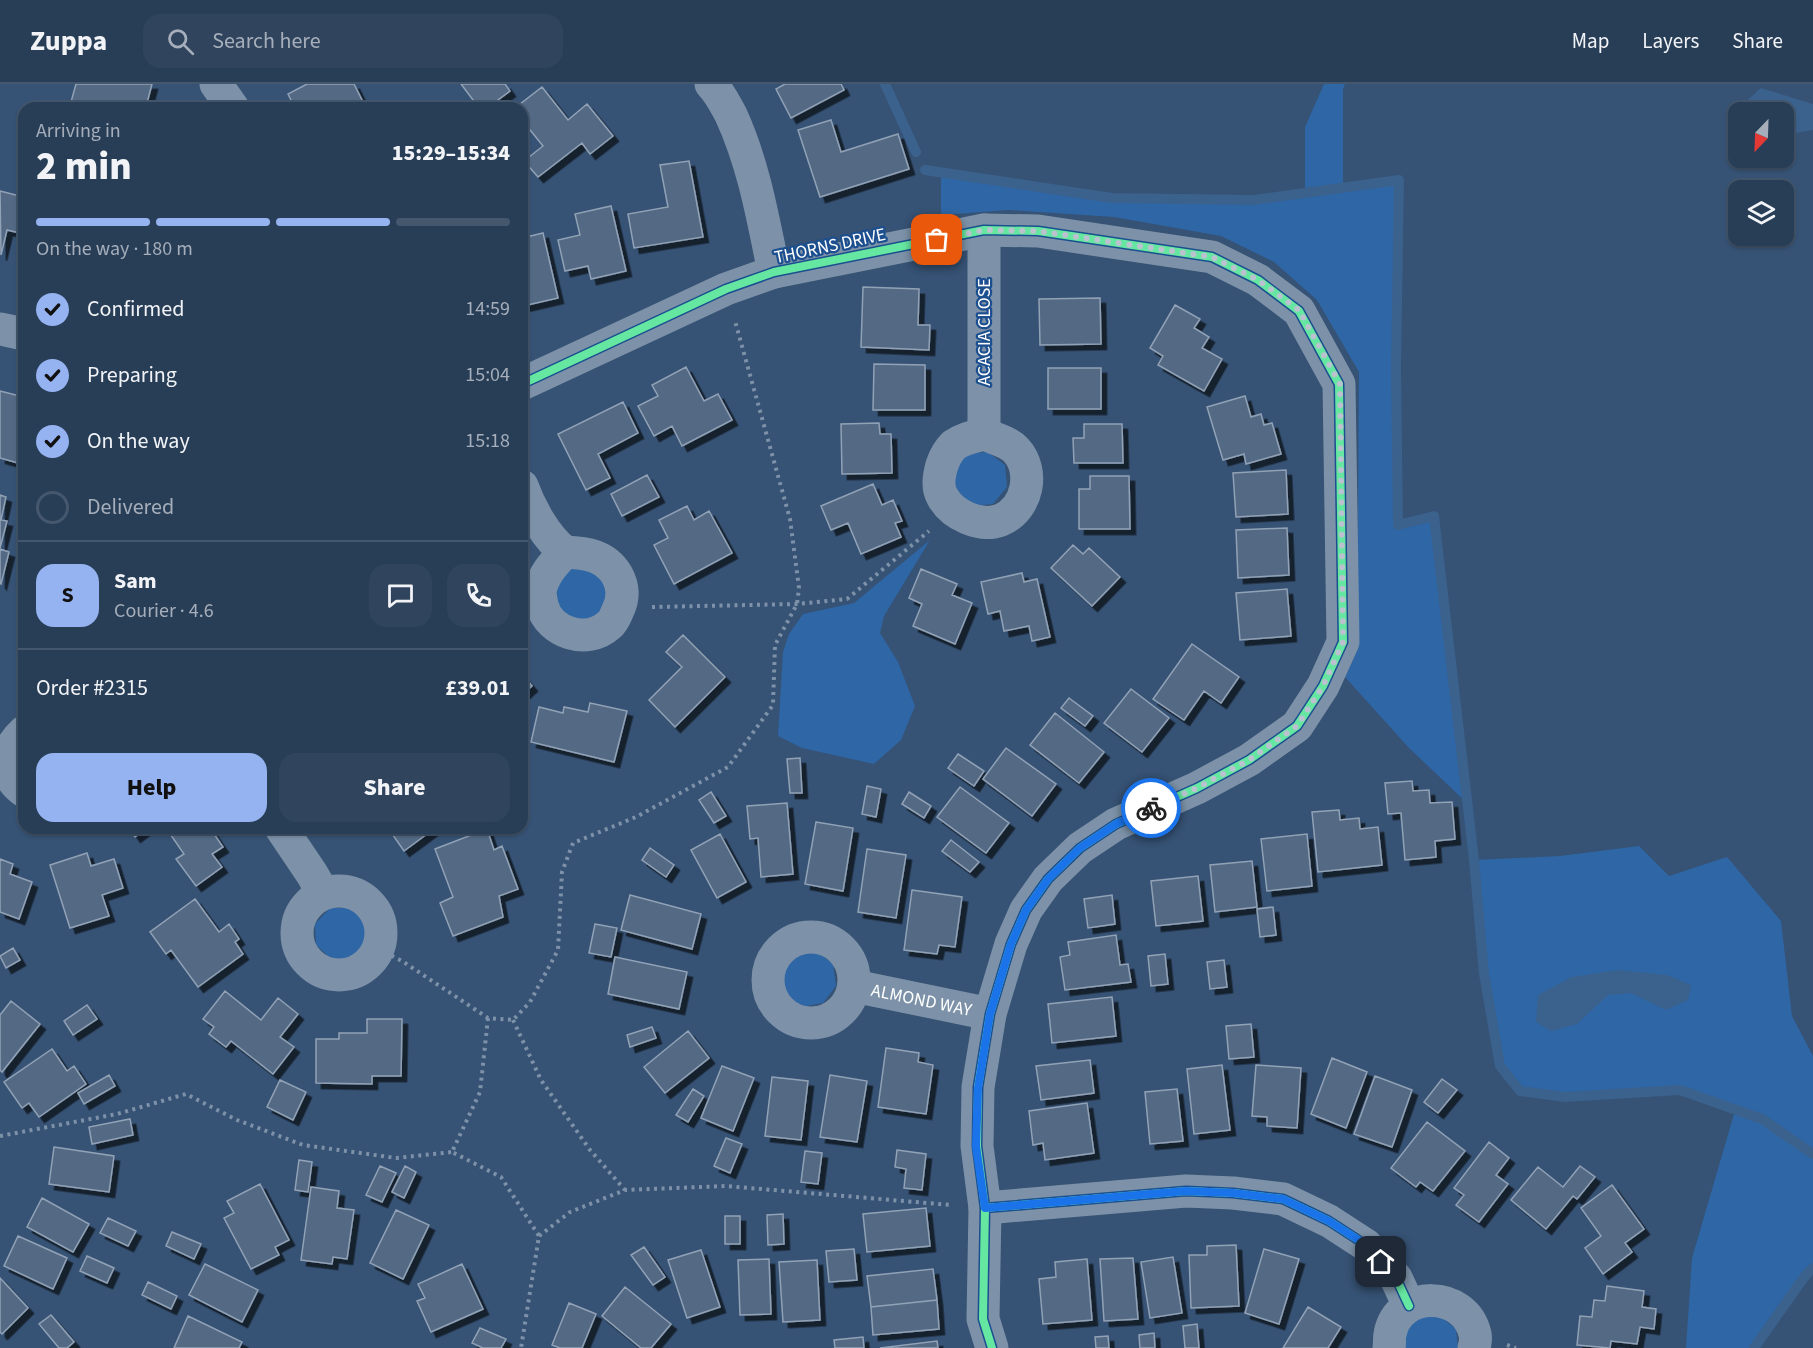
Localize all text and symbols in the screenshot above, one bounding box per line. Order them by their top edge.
search box [143,14,563,68]
text: Zuppa [30,21,107,61]
icon: search [164,25,197,58]
text: Search here [212,25,321,57]
text: Map [1572,26,1609,56]
text: Layers [1642,26,1699,56]
text: Share [1732,26,1783,56]
north arrow [1728,102,1794,168]
map controls [1728,102,1794,246]
text: Arriving in [36,117,121,145]
text: 15:29–15:34 [392,137,510,169]
text: 2 min [36,139,132,195]
button: layers [1728,180,1794,246]
pin [911,214,962,265]
street label: THORNS DRIVE [772,222,888,270]
icon: bag [920,223,953,256]
text: On the way · 180 m [36,235,193,263]
street label: ACACIA CLOSE [972,278,997,386]
icon: check [36,293,69,326]
text: Confirmed [87,293,184,325]
text: 14:59 [465,295,510,323]
icon: check [36,359,69,392]
text: Preparing [87,359,177,391]
text: 15:04 [465,361,510,389]
icon: check [36,425,69,458]
text: On the way [87,425,190,457]
text: 15:18 [465,427,510,455]
text: Delivered [87,491,174,523]
button: chat [369,564,432,627]
button: phone [447,564,510,627]
text: Sam [114,565,157,597]
text: S [61,579,74,611]
text: Courier · 4.6 [114,597,214,625]
text: Order #2315 [36,672,148,704]
text: £39.01 [445,672,510,704]
button: Help [36,753,267,822]
button: Share [279,753,510,822]
courier [1121,778,1181,838]
icon: bike [1135,792,1168,825]
street label: ALMOND WAY [869,977,975,1023]
pin [1355,1236,1406,1287]
icon: home [1364,1245,1397,1278]

